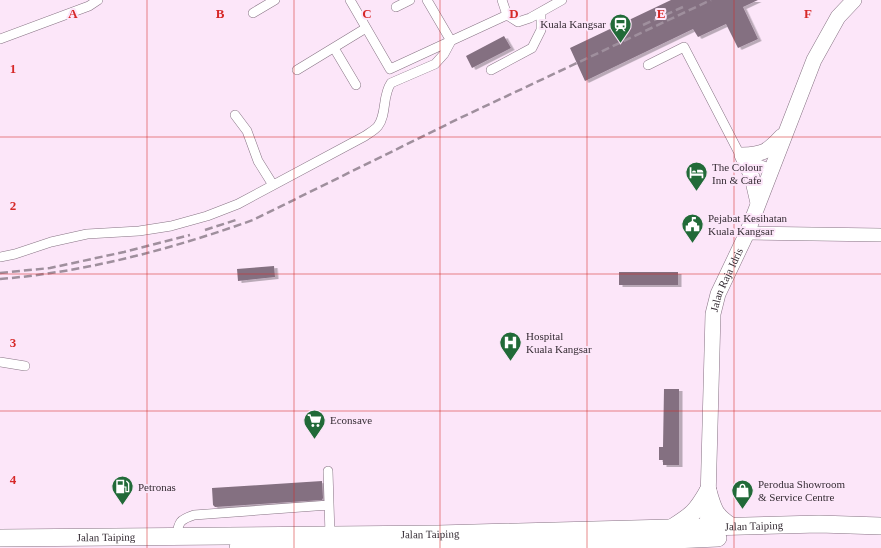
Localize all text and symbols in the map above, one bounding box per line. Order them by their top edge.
text: A [68,6,78,21]
text: B [216,6,225,21]
text: C [362,6,372,21]
text: D [509,6,519,21]
text: E [657,6,665,21]
text: F [804,6,812,21]
station icon: Kuala Kangsar [608,11,634,44]
place label: Kuala Kangsar [540,18,606,30]
text: 1 [10,61,16,76]
hotel icon: The Colour Inn & Cafe [684,160,710,193]
place label: The Colour Inn & Cafe [712,161,763,186]
text: 2 [10,198,16,213]
public building icon: Pejabat Kesihatan Kuala Kangsar [680,211,706,244]
place label: Pejabat Kesihatan Kuala Kangsar [708,212,788,237]
street label: Jalan Raja Idris [708,246,745,313]
hospital icon: Hospital Kuala Kangsar [497,329,523,362]
place label: Hospital Kuala Kangsar [526,330,592,355]
text: 3 [10,335,17,350]
supermarket icon: Econsave [302,407,328,440]
place label: Econsave [330,414,372,426]
text: 4 [10,472,17,487]
fuel station icon: Petronas [109,474,135,507]
shop icon: Perodua Showroom & Service Centre [730,477,756,510]
place label: Perodua Showroom & Service Centre [758,478,846,503]
place label: Petronas [138,481,176,493]
street label: Jalan Taiping [724,519,784,532]
street label: Jalan Taiping [401,527,460,540]
street label: Jalan Taiping [77,531,136,543]

